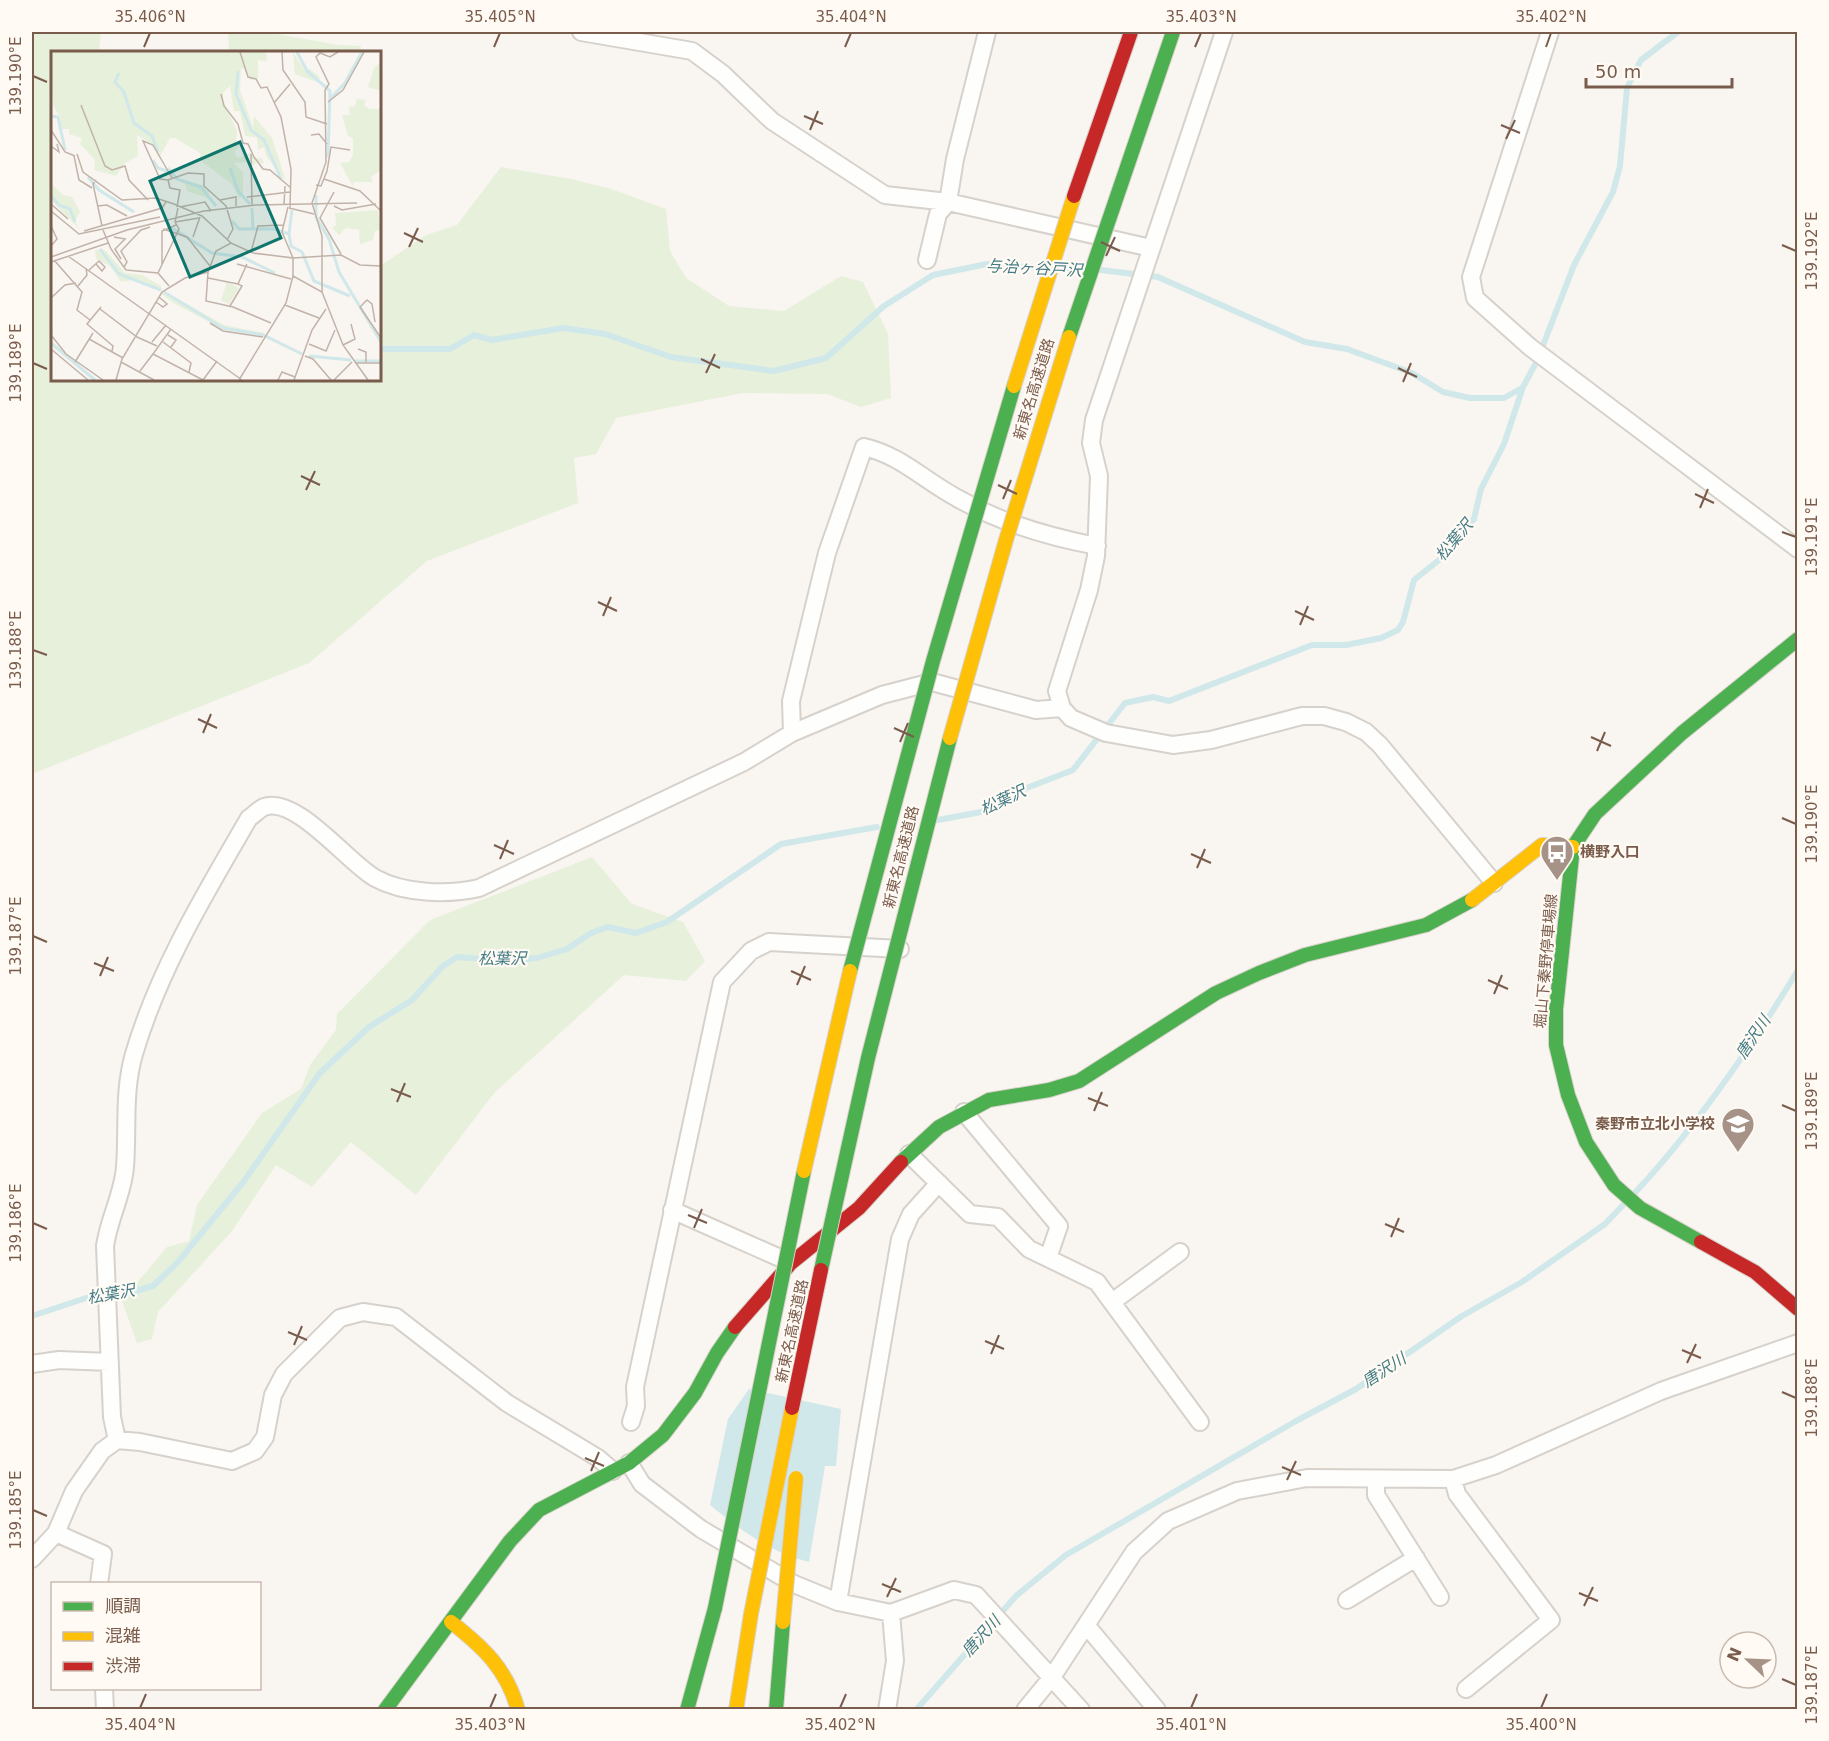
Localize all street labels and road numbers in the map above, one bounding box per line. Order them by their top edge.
street label: 新東名高速道路 [1010,336,1058,442]
street label: 新東名高速道路 [880,804,922,910]
street label: 堀山下秦野停車場線 [1531,893,1561,1029]
street label: 新東名高速道路 [772,1278,812,1384]

